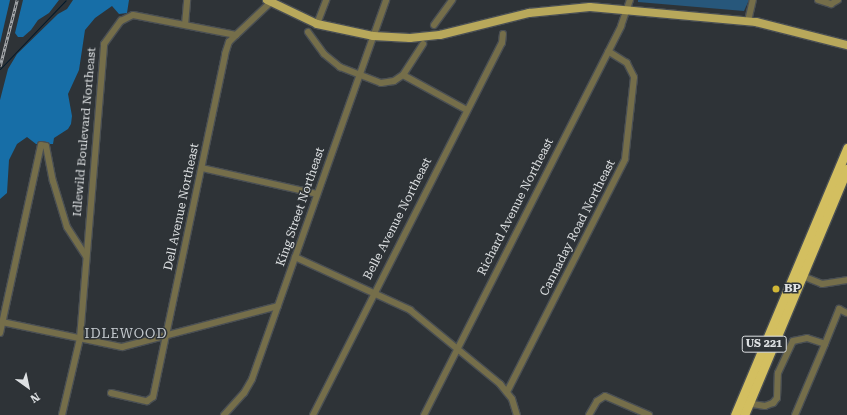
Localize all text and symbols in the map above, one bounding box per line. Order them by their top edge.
street label: Idlewild Boulevard Northeast [70,47,100,217]
street label: Richard Avenue Northeast [475,136,557,278]
street label: Dell Avenue Northeast [161,142,203,272]
street label: King Street Northeast [274,146,328,268]
street label: Belle Avenue Northeast [361,156,435,282]
street label: Cannaday Road Northeast [537,157,619,299]
place label: BP [784,282,801,296]
marker: BP [771,284,781,294]
district label: IDLEWOOD [85,326,167,342]
road number: US 221 [741,335,787,353]
north arrow [8,367,48,407]
text: N [28,390,42,405]

